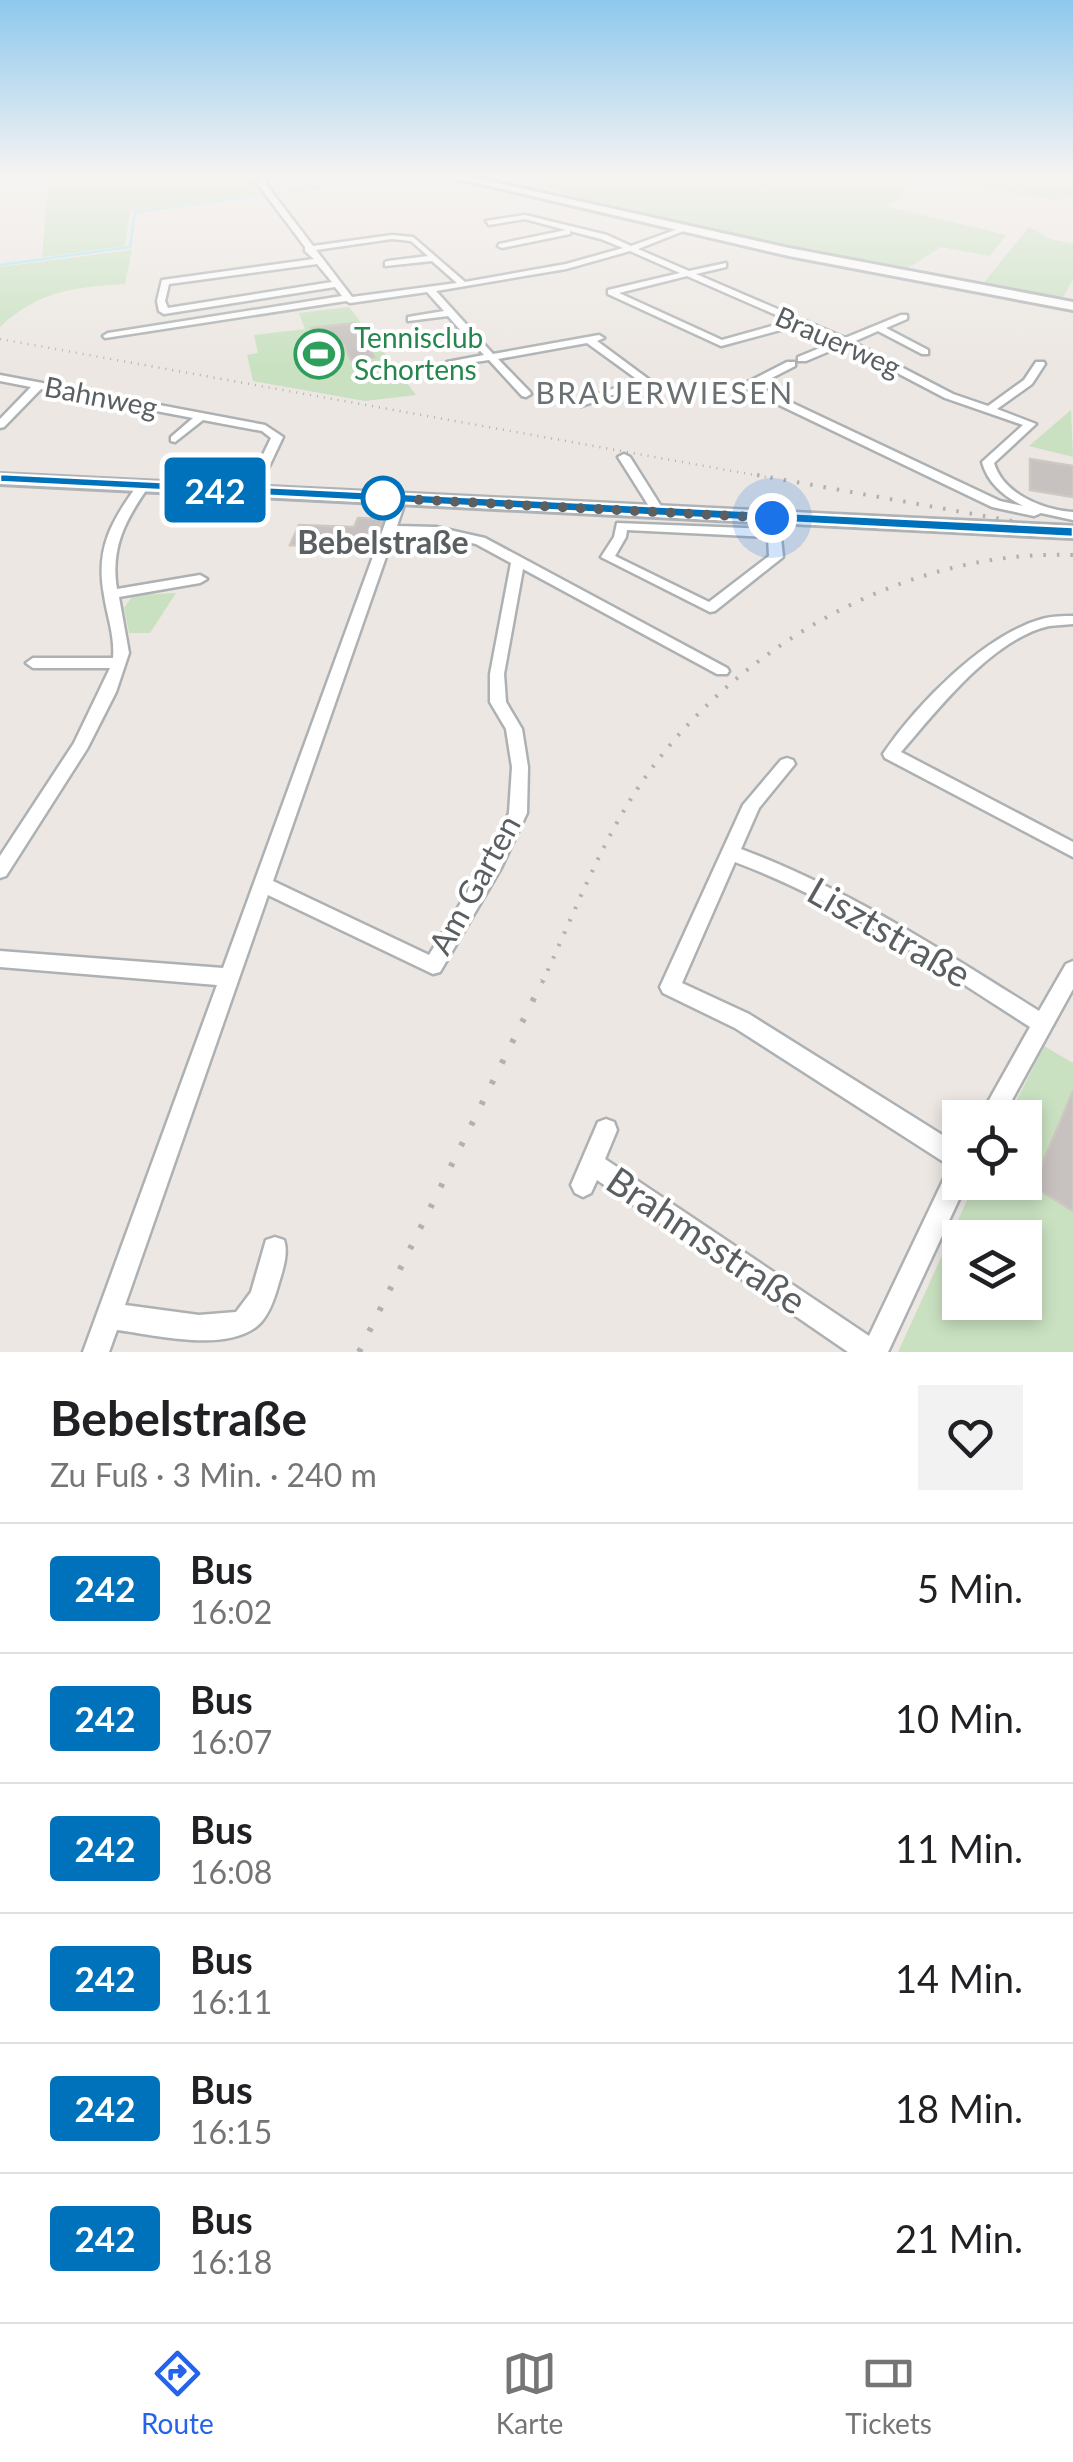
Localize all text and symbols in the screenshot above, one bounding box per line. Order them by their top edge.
street label: Brauerweg [771,298,906,384]
place label: Tennisclub Schortens [354,320,483,386]
sports icon: Tennisclub Schortens [293,328,345,380]
street label: Bahnweg [42,368,160,424]
district label: BRAUERWIESEN [535,374,795,410]
line badge: 242 [158,458,272,522]
text: 242 [185,469,245,511]
marker: Bebelstraße [362,477,404,519]
your location [747,493,797,543]
place label: Bebelstraße [297,522,469,561]
street label: Am Garten [420,808,528,961]
street label: Lisztstraße [800,866,980,996]
map controls [942,1100,1042,1320]
button: locate [942,1100,1042,1200]
street label: Brahmsstraße [599,1156,815,1323]
button: layers [942,1220,1042,1320]
button: heart [918,1385,1023,1490]
text: Bebelstraße [50,1389,307,1446]
text: Zu Fuß · 3 Min. · 240 m [50,1455,377,1494]
text: Bus [190,1546,253,1592]
text: 5 Min. [917,1565,1023,1611]
text: 242 [75,1567,135,1609]
text: 16:02 [190,1592,272,1631]
text: Bus [190,1676,253,1722]
text: 10 Min. [895,1695,1023,1741]
text: 242 [75,1697,135,1739]
text: 16:07 [190,1722,272,1761]
text: Bus [190,1806,253,1852]
text: 11 Min. [895,1825,1023,1871]
text: 242 [75,1827,135,1869]
text: 16:08 [190,1852,272,1891]
text: Bus [190,1936,253,1982]
text: 14 Min. [895,1955,1023,2001]
text: 242 [75,1957,135,1999]
text: 16:11 [190,1982,272,2021]
text: Bus [190,2066,253,2112]
text: 18 Min. [895,2085,1023,2131]
text: 242 [75,2087,135,2129]
text: 16:15 [190,2112,272,2151]
text: Bus [190,2196,253,2242]
text: 21 Min. [895,2215,1023,2261]
text: 242 [75,2217,135,2259]
text: 16:18 [190,2242,272,2281]
tab: Route [141,2346,214,2440]
tab: Karte [496,2346,563,2440]
tab: Tickets [845,2346,932,2440]

